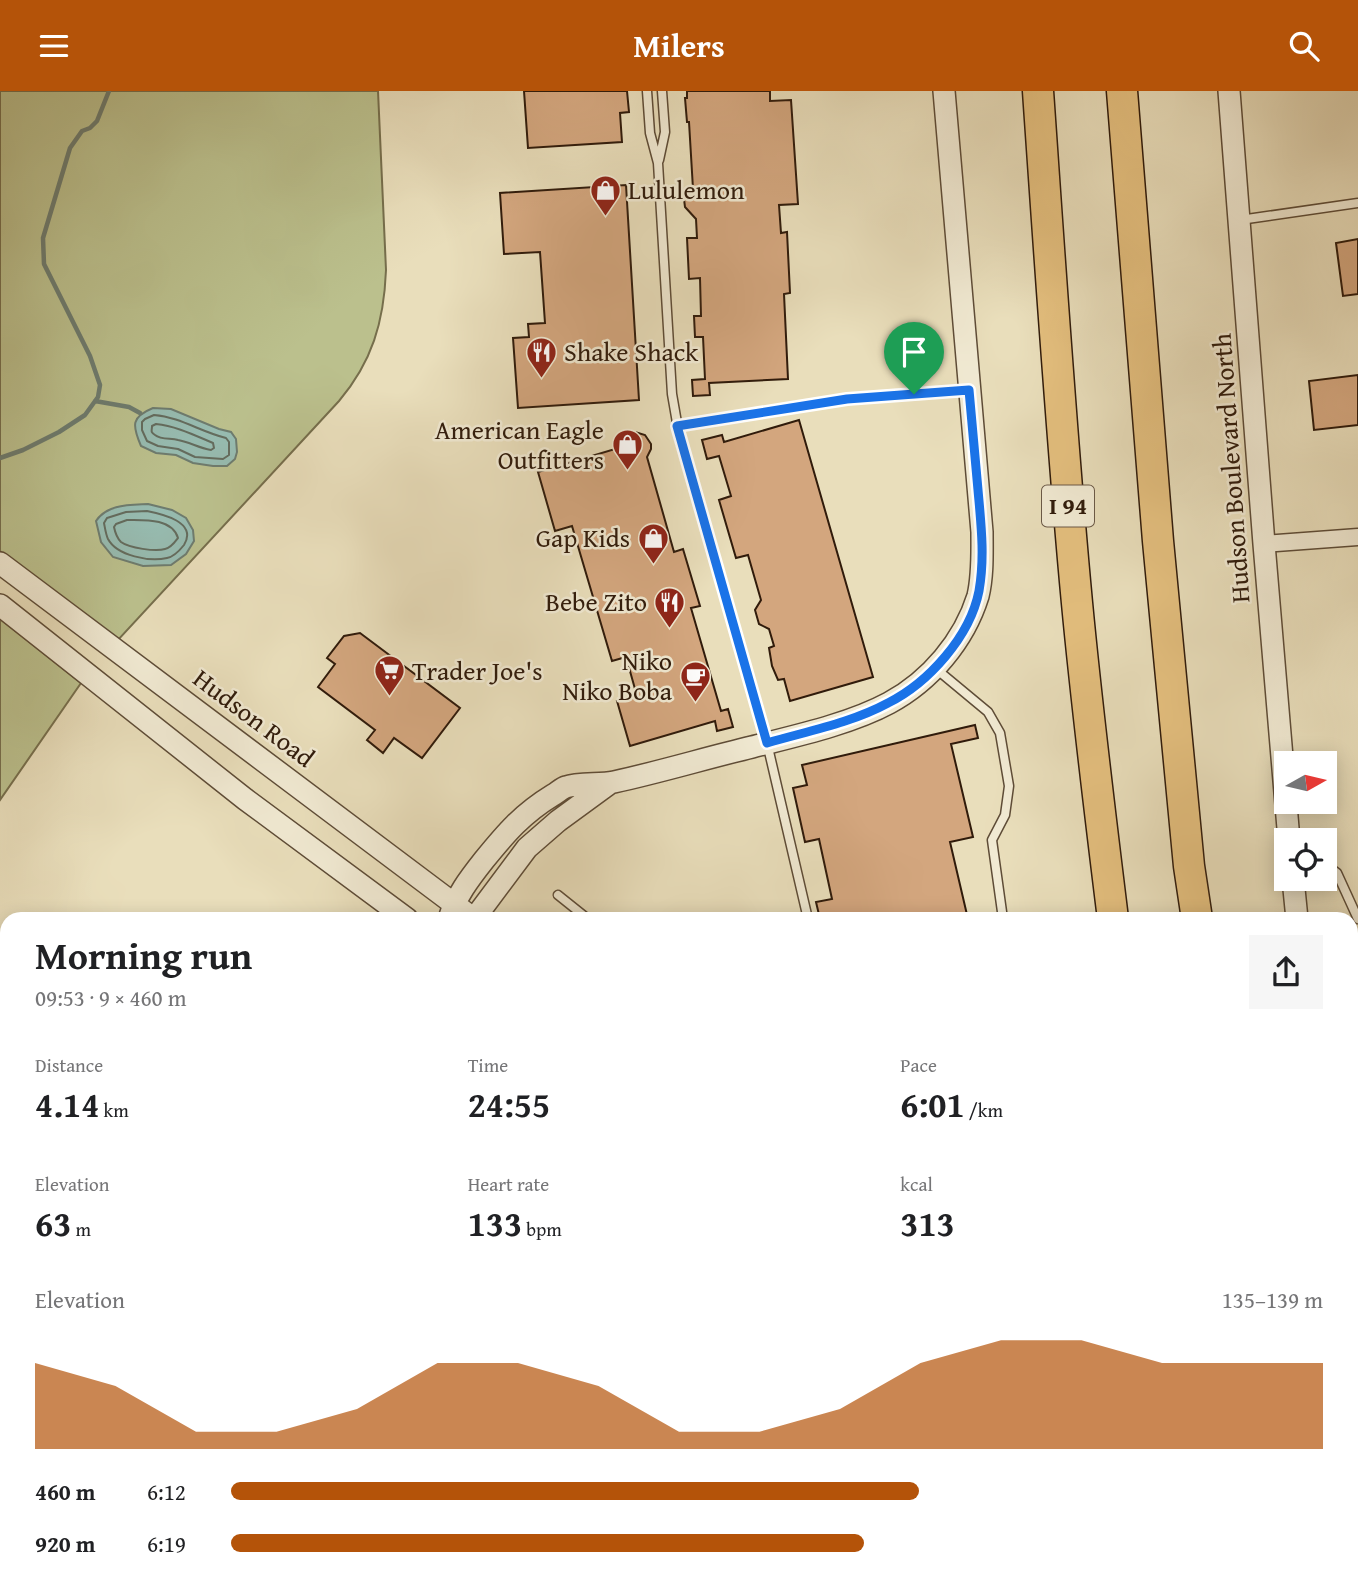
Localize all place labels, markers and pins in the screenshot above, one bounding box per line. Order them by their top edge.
place label: Lululemon [628,170,745,209]
shop icon: Lululemon [588,173,622,217]
pin [884,322,944,394]
place label: Shake Shack [564,332,699,371]
restaurant icon: Shake Shack [524,335,558,379]
place label: American Eagle Outfitters [435,410,604,479]
shop icon: American Eagle Outfitters [610,428,644,472]
place label: Gap Kids [536,518,630,557]
shop icon: Gap Kids [636,521,670,565]
place label: Bebe Zito [545,582,647,621]
restaurant icon: Bebe Zito [653,585,687,629]
place label: Niko Niko Boba [562,641,673,710]
place label: Trader Joe's [412,651,543,690]
supermarket icon: Trader Joe's [372,654,406,698]
cafe icon: Niko Niko Boba [678,659,712,703]

